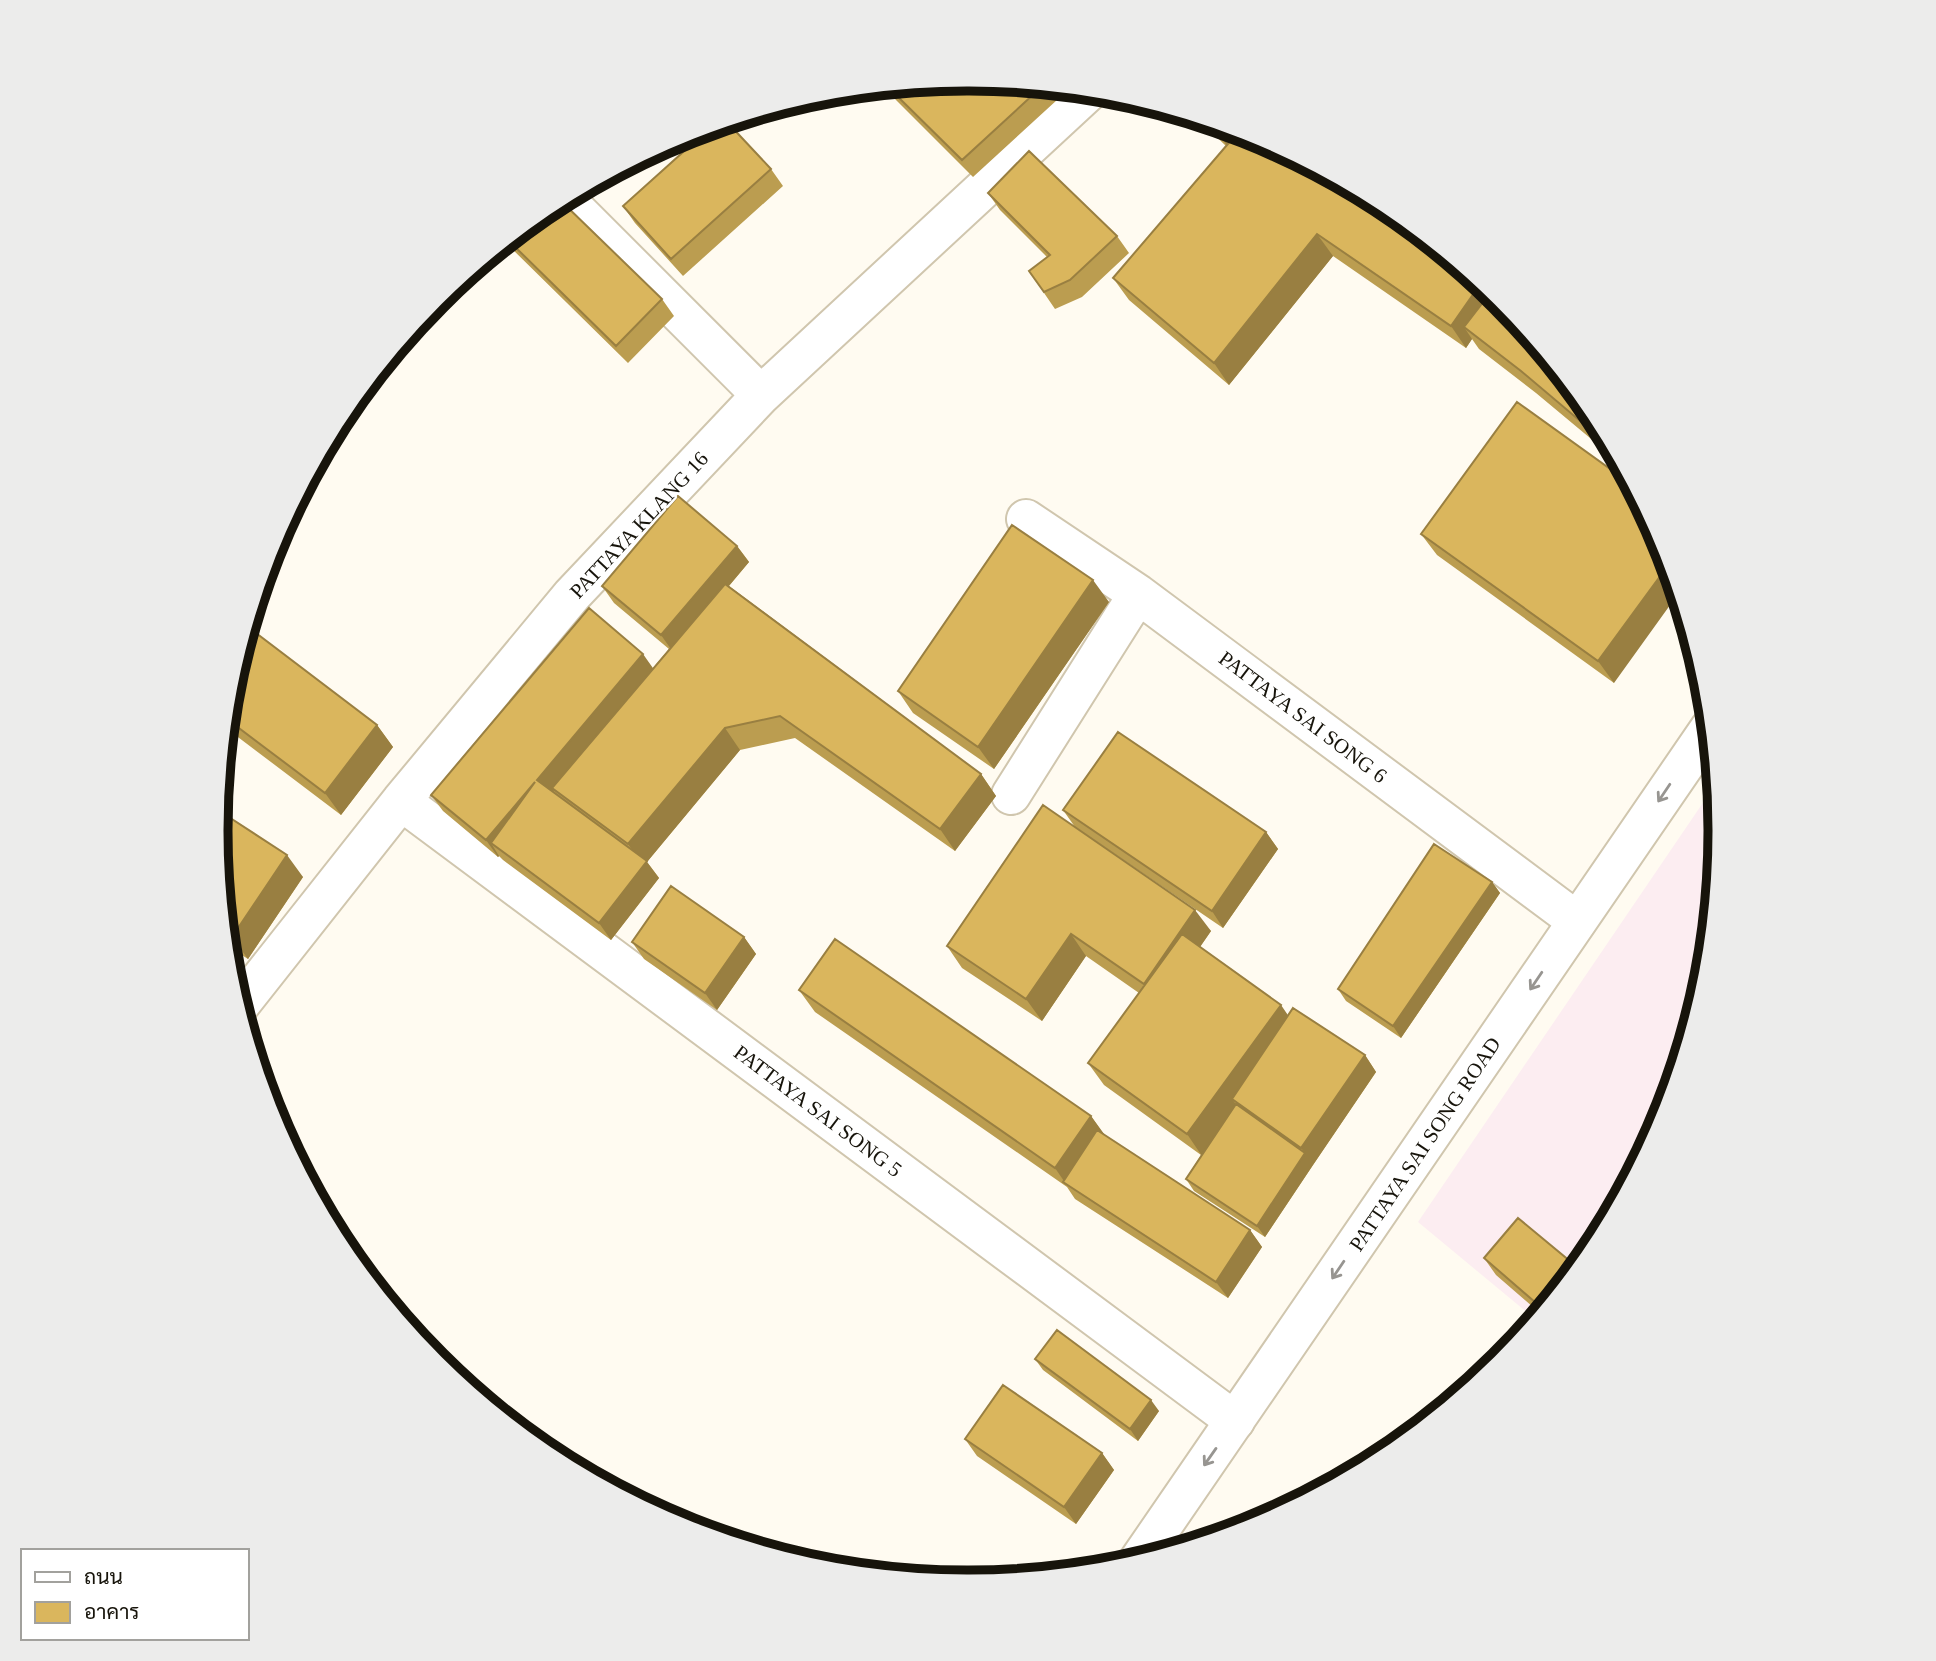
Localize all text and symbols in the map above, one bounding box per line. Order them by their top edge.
street label: PATTAYA KLANG 16 [565,447,713,603]
street label: PATTAYA SAI SONG 6 [1214,646,1392,788]
one-way arrow [1657,783,1672,802]
one-way arrow [1529,971,1543,990]
street label: PATTAYA SAI SONG ROAD [1344,1032,1506,1256]
street label: PATTAYA SAI SONG 5 [729,1040,907,1182]
one-way arrow [1331,1260,1346,1279]
one-way arrow [1203,1447,1217,1466]
legend [21,1549,248,1640]
text: ถนน [84,1565,123,1589]
text: อาคาร [84,1600,140,1624]

